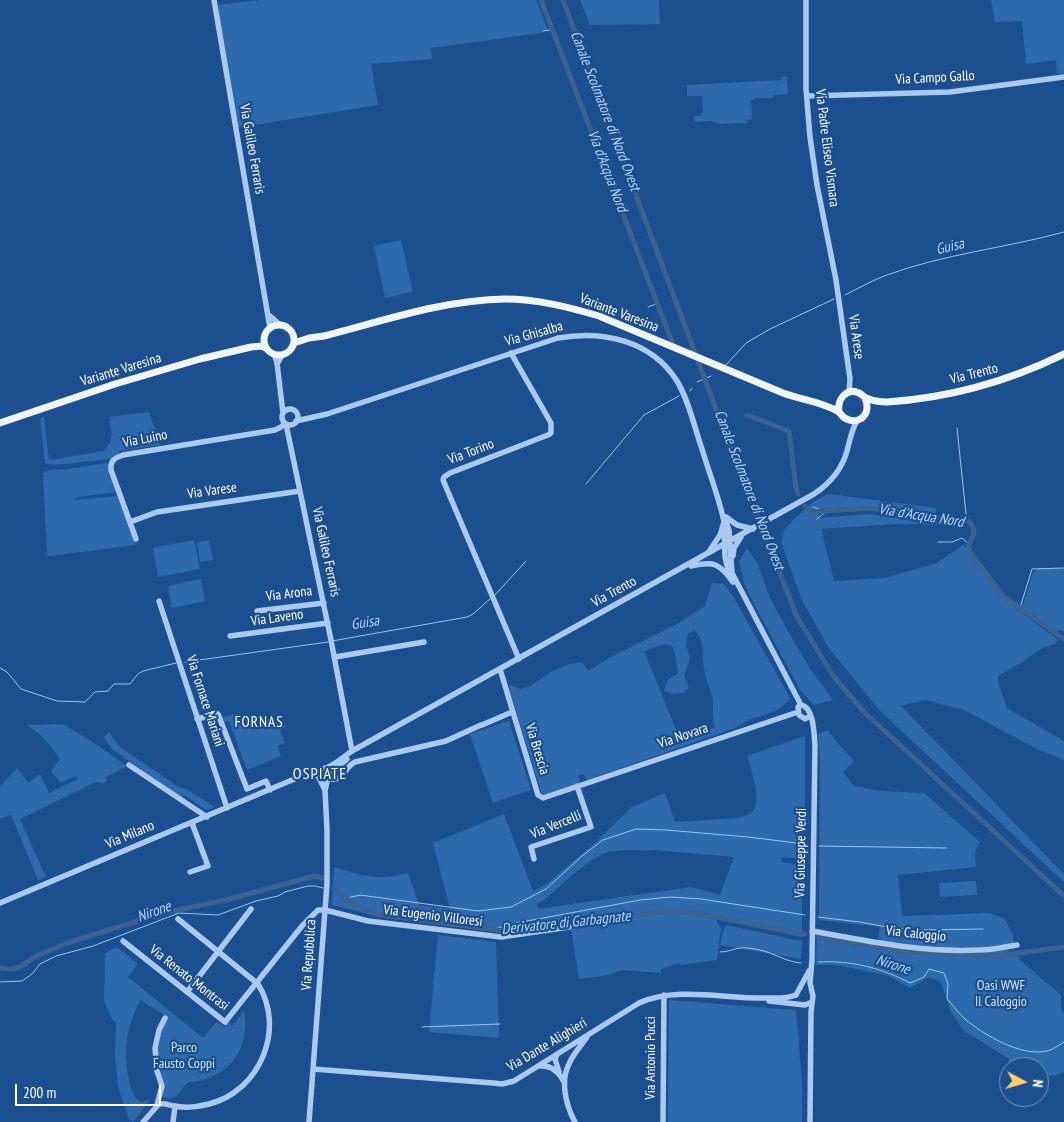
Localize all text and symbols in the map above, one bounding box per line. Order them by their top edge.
water label: Canale Scolmatore di Nord Ovest [566,28,644,194]
street label: Via Campo Gallo [895,68,975,88]
street label: Via Padre Eliseo Vismara [811,88,843,208]
street label: Via Galileo Ferraris [236,103,268,195]
water label: Via d'Acqua Nord [583,127,631,215]
water label: Guisa [934,235,966,259]
street label: Variante Varesina [577,290,661,336]
street label: Via Arese [845,314,867,360]
street label: Via Ghisalba [503,318,565,350]
street label: Variante Varesina [79,350,163,390]
street label: Via Trento [948,360,1000,388]
water label: Canale Scolmatore di Nord Ovest [710,407,788,573]
street label: Via Luino [121,426,169,452]
street label: Via Torino [446,436,496,468]
street label: Via Varese [186,479,238,503]
water label: Via d'Acqua Nord [877,500,965,532]
street label: Via Galileo Ferraris [308,506,344,598]
street label: Via Trento [589,573,639,611]
street label: Via Arona [265,583,313,605]
street label: Via Laveno [250,606,304,630]
water label: Guisa [350,612,380,634]
street label: Via Fornace Mariani [182,653,228,749]
district label: FORNAS [234,714,284,732]
street label: Via Novara [656,720,710,752]
street label: Via Brescia [521,721,553,777]
district label: OSPIATE [292,764,348,784]
street label: Via Vercelli [528,807,584,843]
street label: Via Giuseppe Verdi [792,808,810,898]
street label: Via Milano [103,817,157,853]
water label: Nirone [135,898,173,926]
street label: Via Eugenio Villoresi [383,902,483,930]
water label: Derivatore di Garbagnate [501,907,631,939]
street label: Via Repubblica [298,919,320,991]
street label: Via Caloggio [885,922,947,946]
street label: Via Renato Montrasi [146,942,232,1014]
water label: Nirone [874,951,912,979]
park label: Oasi WWF Il Caloggio [975,978,1027,1010]
street label: Via Dante Alighieri [504,1014,590,1076]
street label: Via Antonio Pucci [643,1016,659,1100]
park label: Parco Fausto Coppi [153,1040,215,1072]
north arrow [999,1057,1049,1107]
scale bar [18,1074,164,1106]
text: N [1029,1079,1047,1088]
text: 200 m [23,1083,56,1102]

